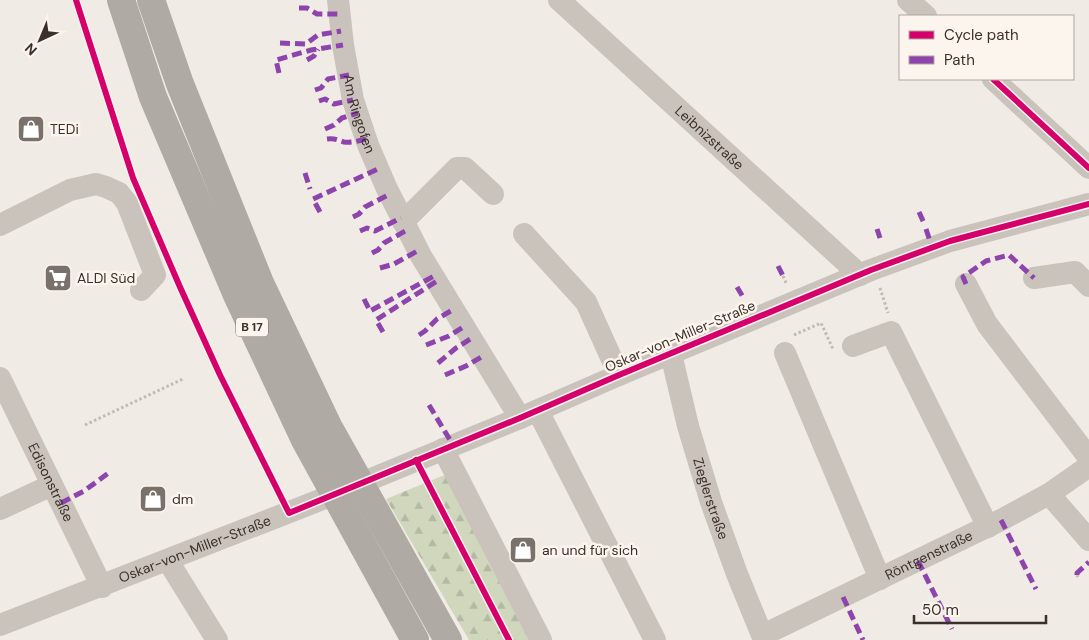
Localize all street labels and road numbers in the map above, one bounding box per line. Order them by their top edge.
street label: Am Ringofen [339,73,380,156]
street label: Leibnizstraße [671,102,748,174]
street label: Oskar-von-Miller-Straße [602,296,758,376]
road number: B 17 [236,318,268,337]
street label: Edisonstraße [24,440,78,525]
street label: Zieglerstraße [689,455,733,542]
street label: Oskar-von-Miller-Straße [116,511,273,587]
street label: Röntgenstraße [882,526,976,584]

